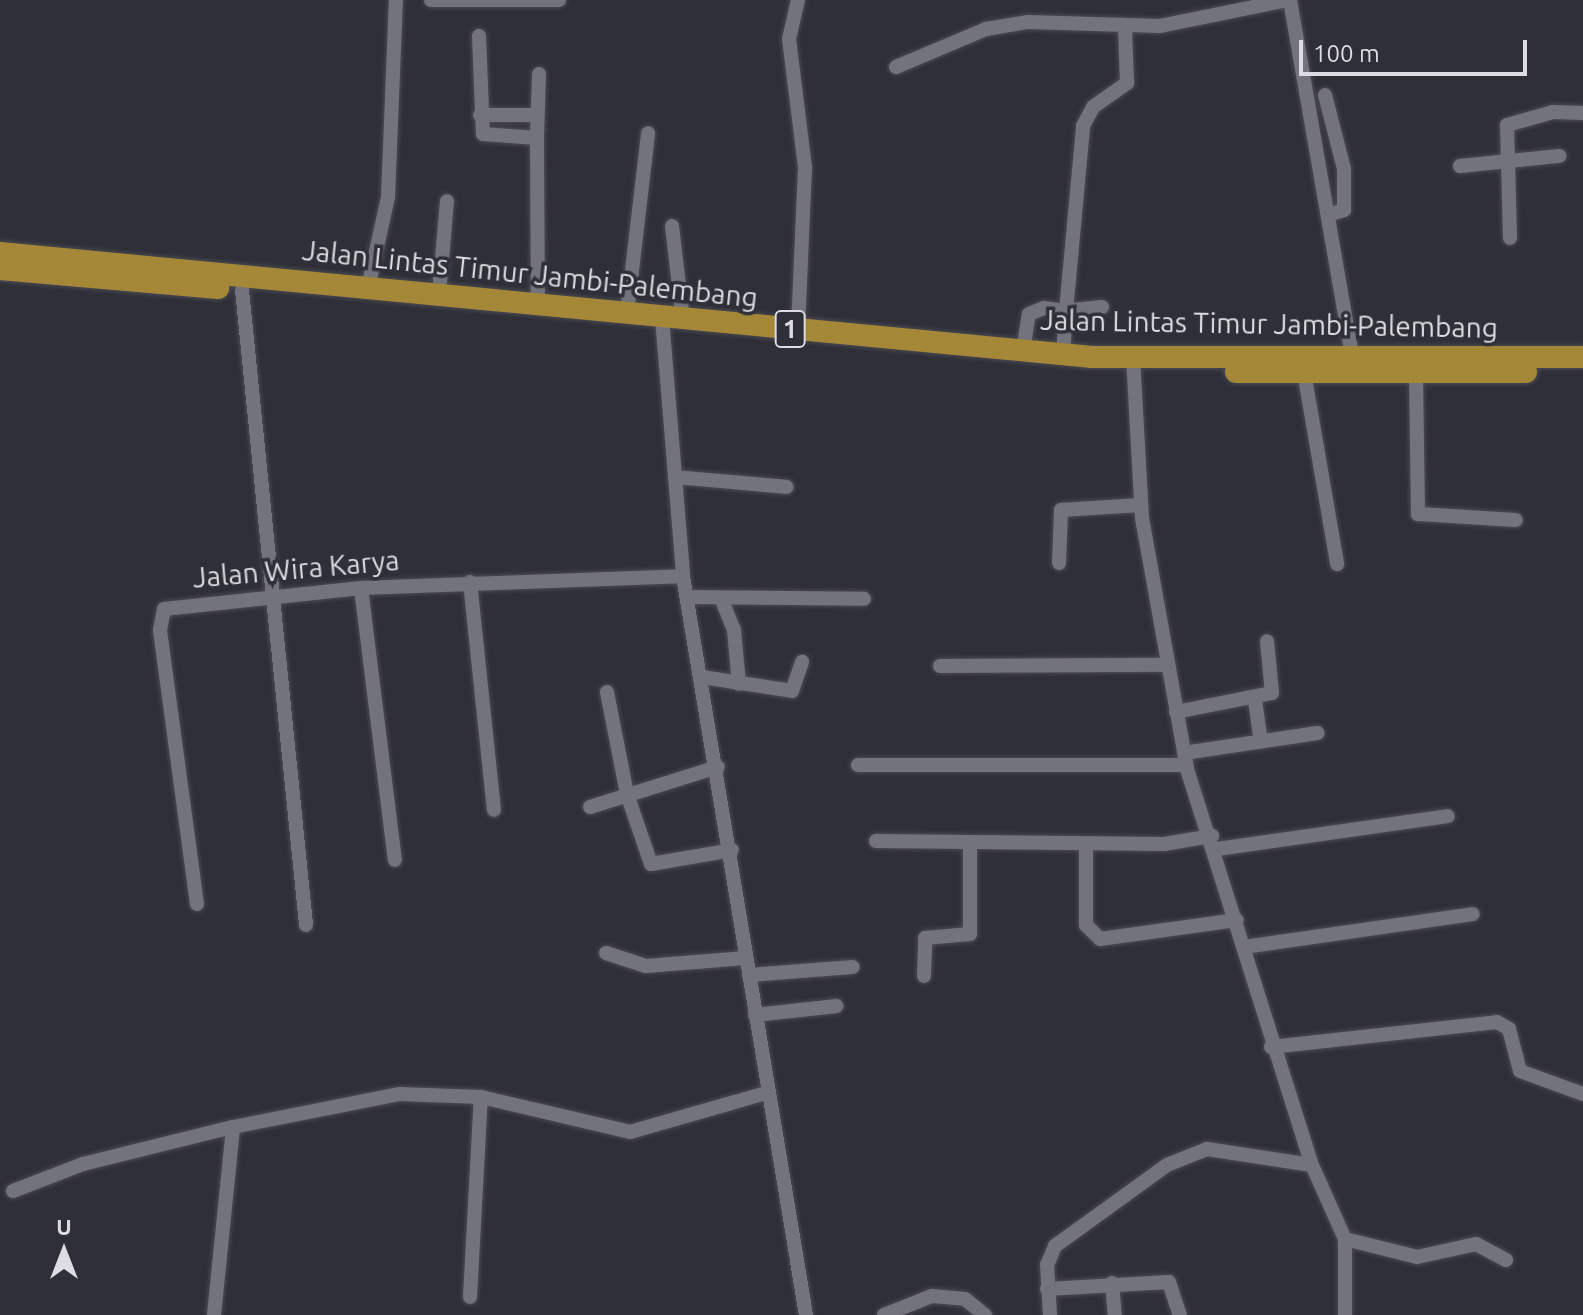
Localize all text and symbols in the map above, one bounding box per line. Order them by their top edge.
scale bar [1303,24,1531,74]
text: 100 m [1313,40,1380,67]
street label: Jalan Lintas Timur Jambi-Palembang [301,233,759,315]
street label: Jalan Lintas Timur Jambi-Palembang [1040,303,1498,345]
road number: 1 [774,307,806,351]
street label: Jalan Wira Karya [191,543,401,595]
north arrow [24,1211,104,1291]
text: U [56,1214,72,1239]

